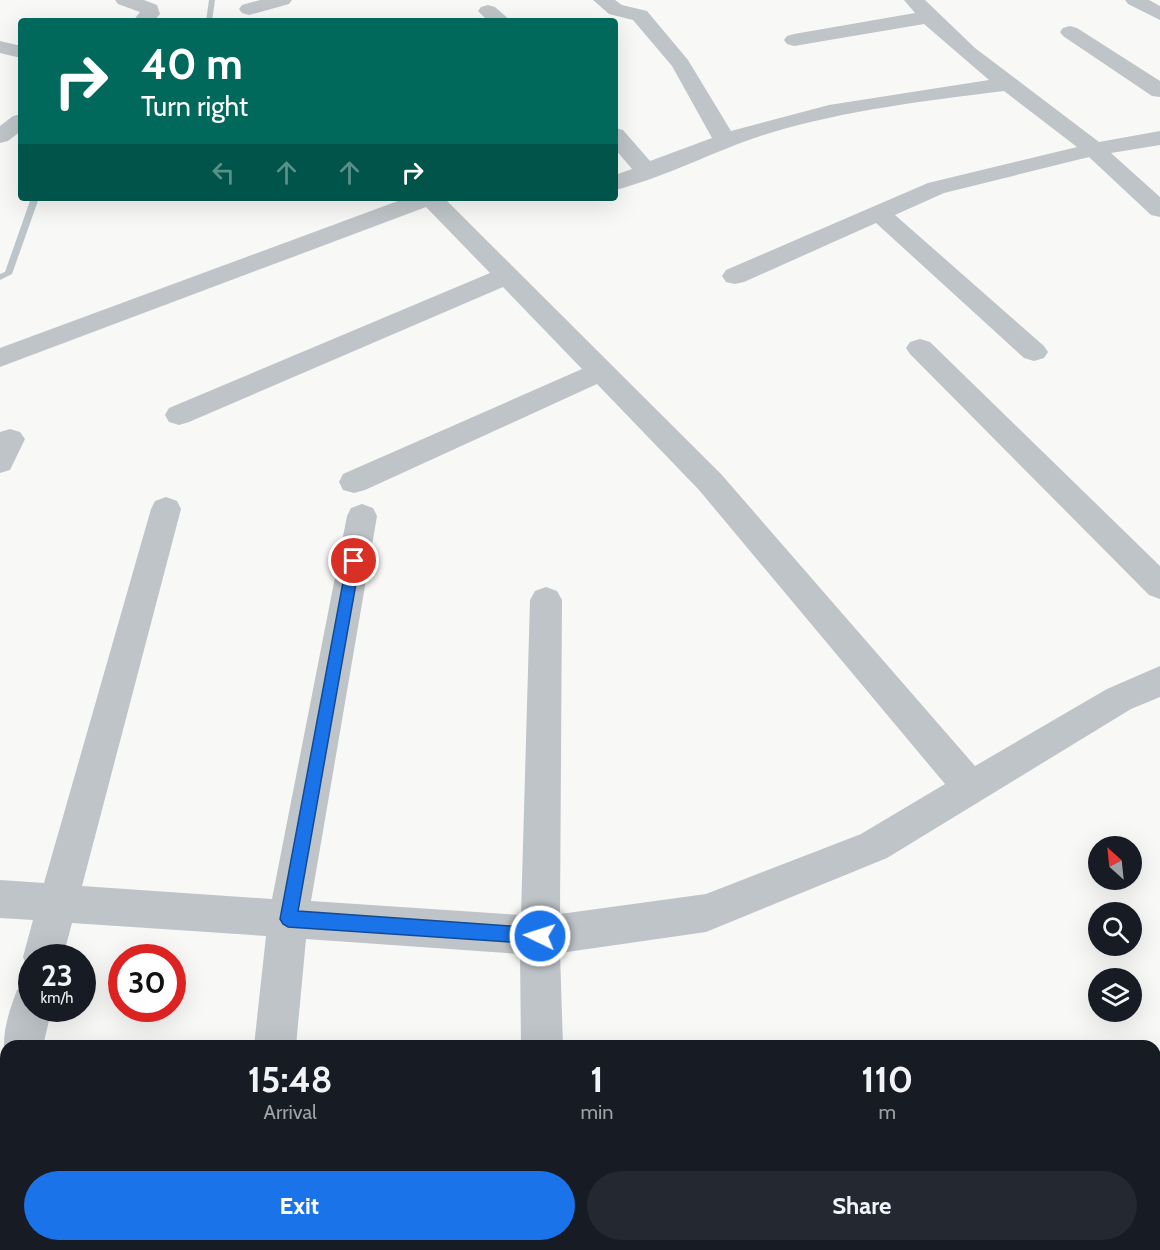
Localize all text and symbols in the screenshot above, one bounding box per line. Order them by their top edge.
text: 40 m [141,38,243,90]
icon: right [42,42,120,120]
text: Turn right [141,90,248,123]
icon: left [207,156,240,189]
icon: ahead [270,156,303,189]
icon: ahead [333,156,366,189]
icon: right [396,156,429,189]
pin [328,535,379,586]
icon: arrive [337,544,370,577]
north arrow [1088,836,1142,890]
map controls [1088,836,1142,1022]
button: search [1088,902,1142,956]
position arrow [508,904,572,968]
speed limit sign: 30 [108,944,186,1022]
text: 23 [41,957,73,994]
button: layers [1088,968,1142,1022]
text: km/h [41,989,73,1007]
text: 15:48 [248,1057,333,1101]
text: 1 [590,1057,604,1101]
text: 110 [861,1057,913,1101]
text: Arrival [264,1100,317,1124]
text: min [580,1100,613,1124]
text: m [878,1100,896,1124]
button: Exit [24,1171,575,1240]
button: Share [587,1171,1137,1240]

